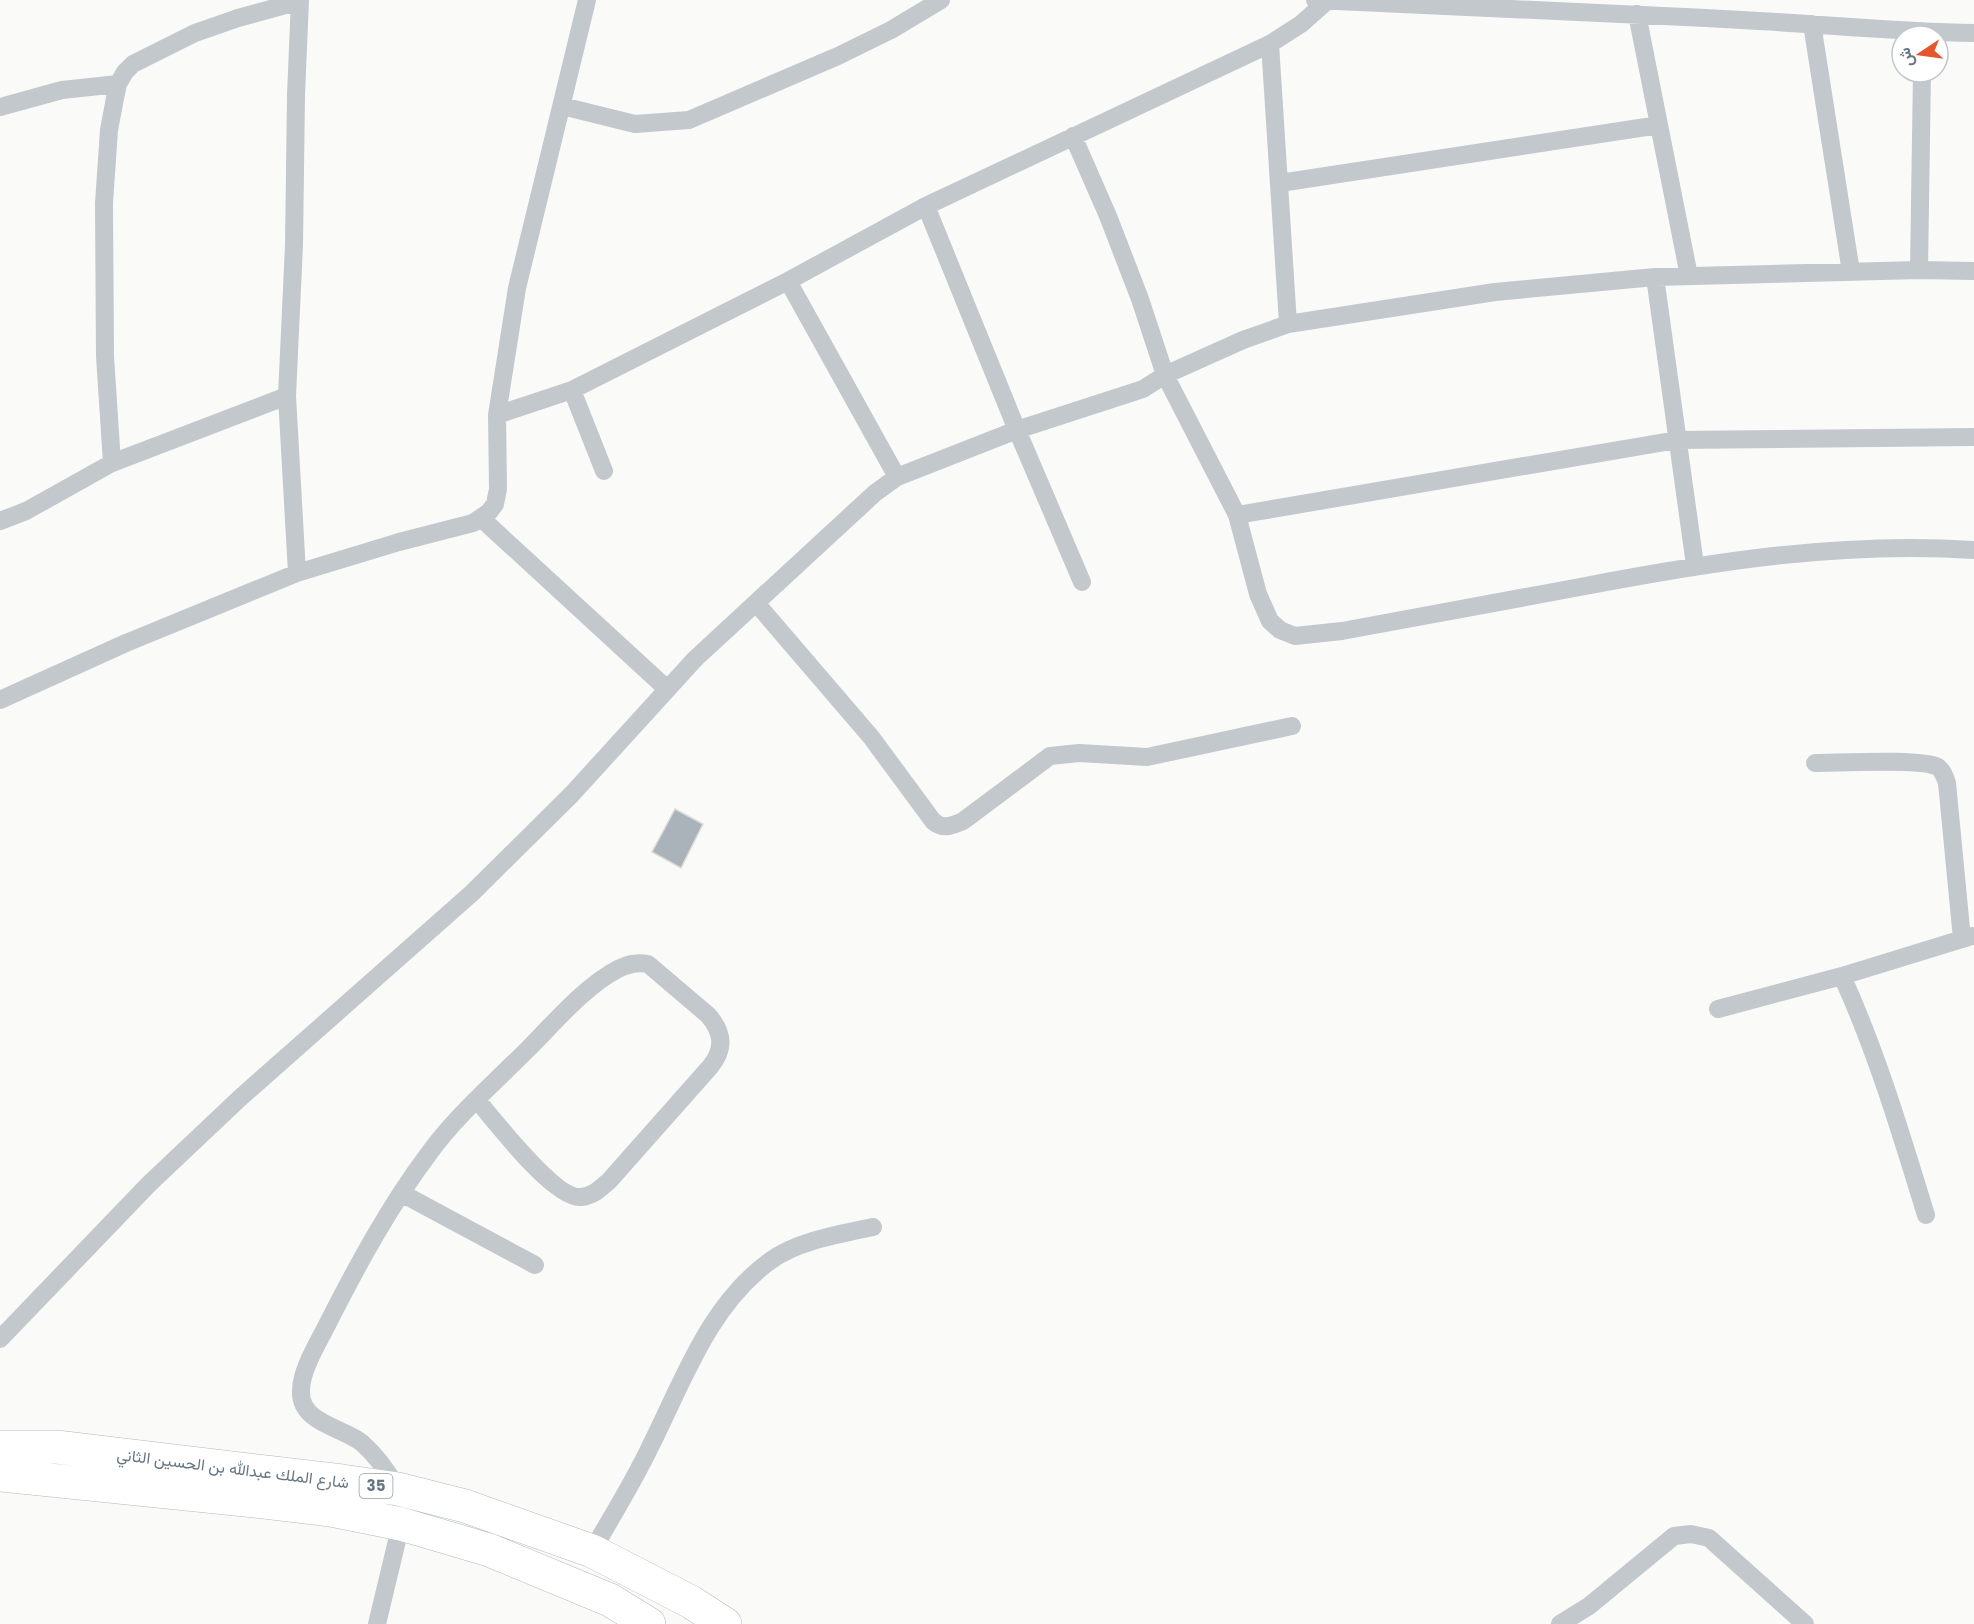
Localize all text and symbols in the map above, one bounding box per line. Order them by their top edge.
north arrow [1890,24,1950,84]
text: ش [1893,45,1919,69]
street label: شارع الملك عبدالله بن الحسين الثاني [115,1443,350,1496]
road number: 35 [360,1474,392,1498]

